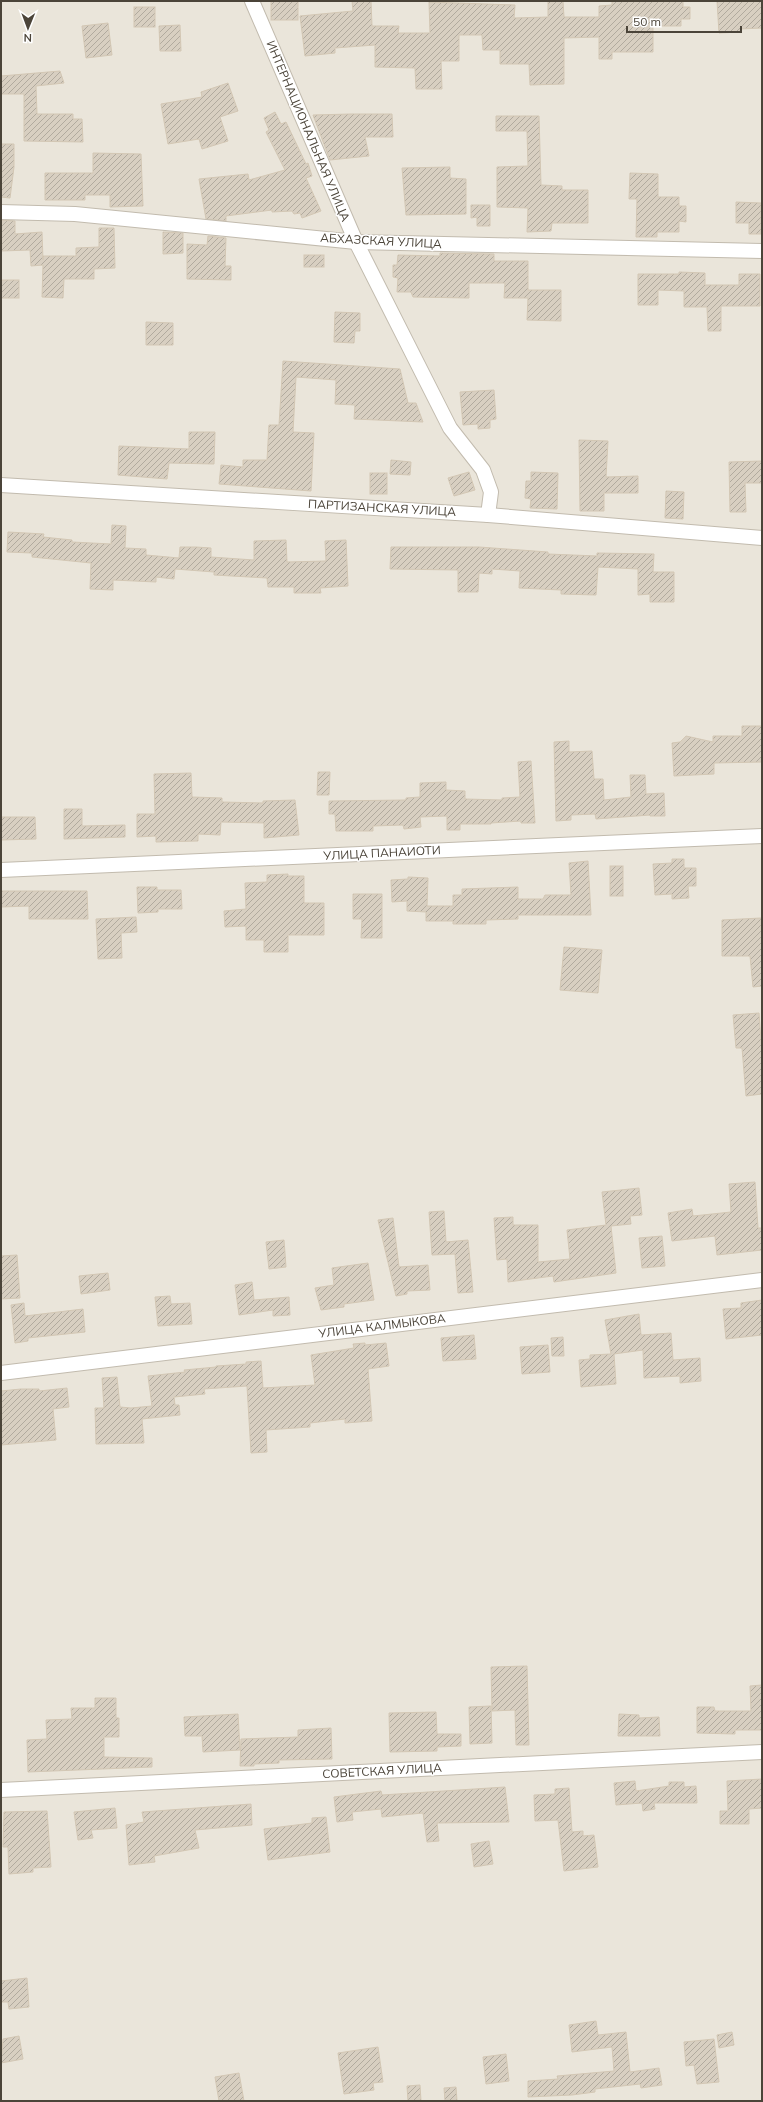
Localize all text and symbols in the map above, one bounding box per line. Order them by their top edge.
north arrow [8,8,48,48]
scale bar [627,8,741,34]
text: 50 m [633,14,661,29]
text: N [24,31,32,45]
street label: ИНТЕРНАЦИОНАЛЬНАЯ УЛИЦА [263,38,354,224]
street label: АБХАЗСКАЯ УЛИЦА [320,230,442,251]
street label: ПАРТИЗАНСКАЯ УЛИЦА [308,496,457,519]
street label: УЛИЦА ПАНАИОТИ [322,842,441,863]
street label: УЛИЦА КАЛМЫКОВА [317,1310,447,1341]
street label: СОВЕТСКАЯ УЛИЦА [322,1760,442,1781]

